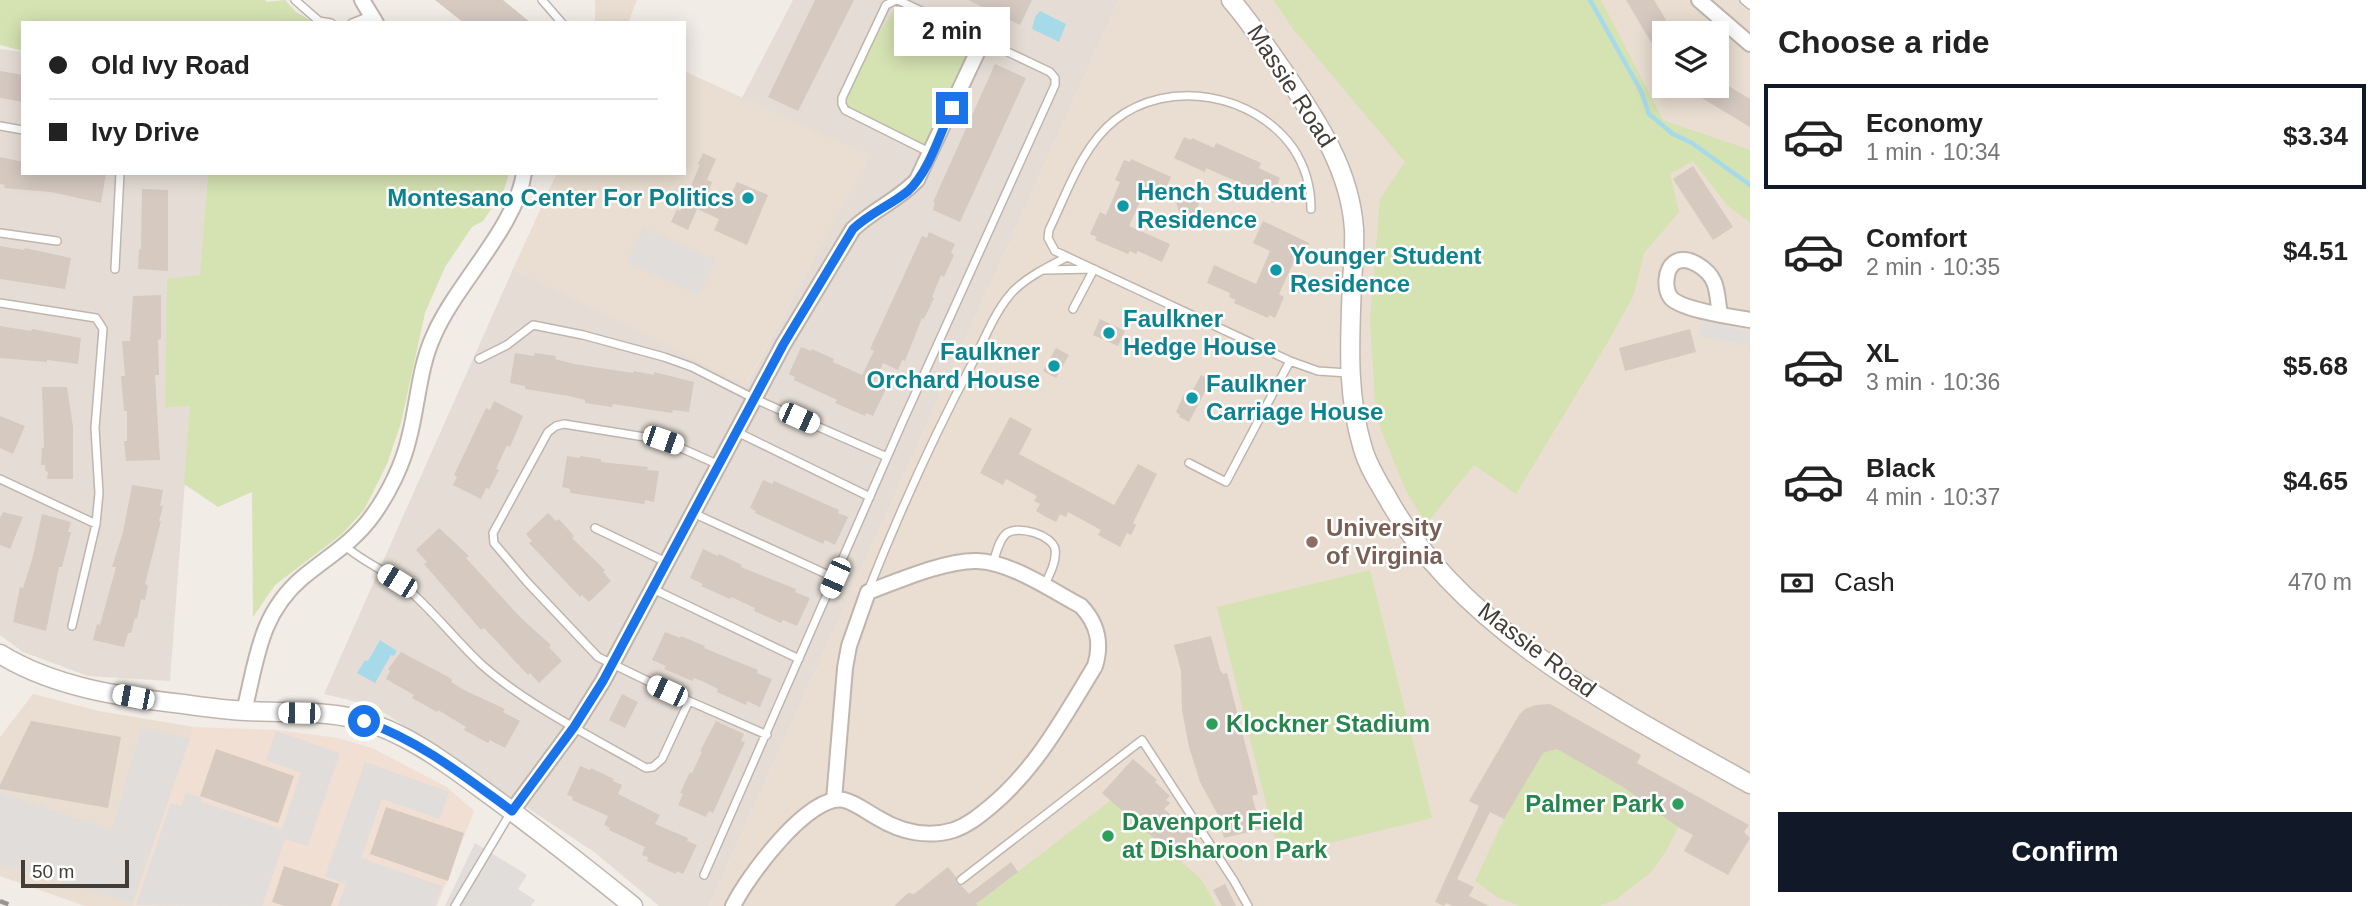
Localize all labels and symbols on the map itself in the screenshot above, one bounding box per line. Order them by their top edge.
callout: 2 min [894,7,1010,56]
street label: Massie Road [1242,20,1341,152]
route end [936,92,968,124]
place label: Hench Student Residence [1137,178,1306,233]
place label: Montesano Center For Politics [387,184,734,211]
marker: Montesano Center For Politics [740,190,756,206]
marker: Hench Student Residence [1115,198,1131,214]
place label: Younger Student Residence [1290,242,1482,297]
marker: Younger Student Residence [1268,262,1284,278]
place label: Faulkner Hedge House [1123,305,1276,360]
marker: Faulkner Hedge House [1101,325,1117,341]
place label: Faulkner Orchard House [867,338,1040,393]
marker: Faulkner Orchard House [1046,358,1062,374]
place label: Faulkner Carriage House [1206,370,1383,425]
marker: Faulkner Carriage House [1184,390,1200,406]
car [776,400,823,436]
car [640,423,687,457]
place label: University of Virginia [1326,514,1444,569]
marker: University of Virginia [1304,534,1320,550]
car [817,555,854,601]
car [374,561,421,601]
street label: Massie Road [1473,597,1601,703]
car [644,673,691,709]
car [111,683,156,711]
car [278,702,321,724]
route start [348,705,380,737]
place label: Klockner Stadium [1226,710,1430,737]
marker: Klockner Stadium [1204,716,1220,732]
place label: Palmer Park [1525,790,1665,817]
marker: Palmer Park [1670,796,1686,812]
place label: Davenport Field at Disharoon Park [1122,808,1328,863]
marker: Davenport Field at Disharoon Park [1100,828,1116,844]
scale bar [21,857,130,889]

